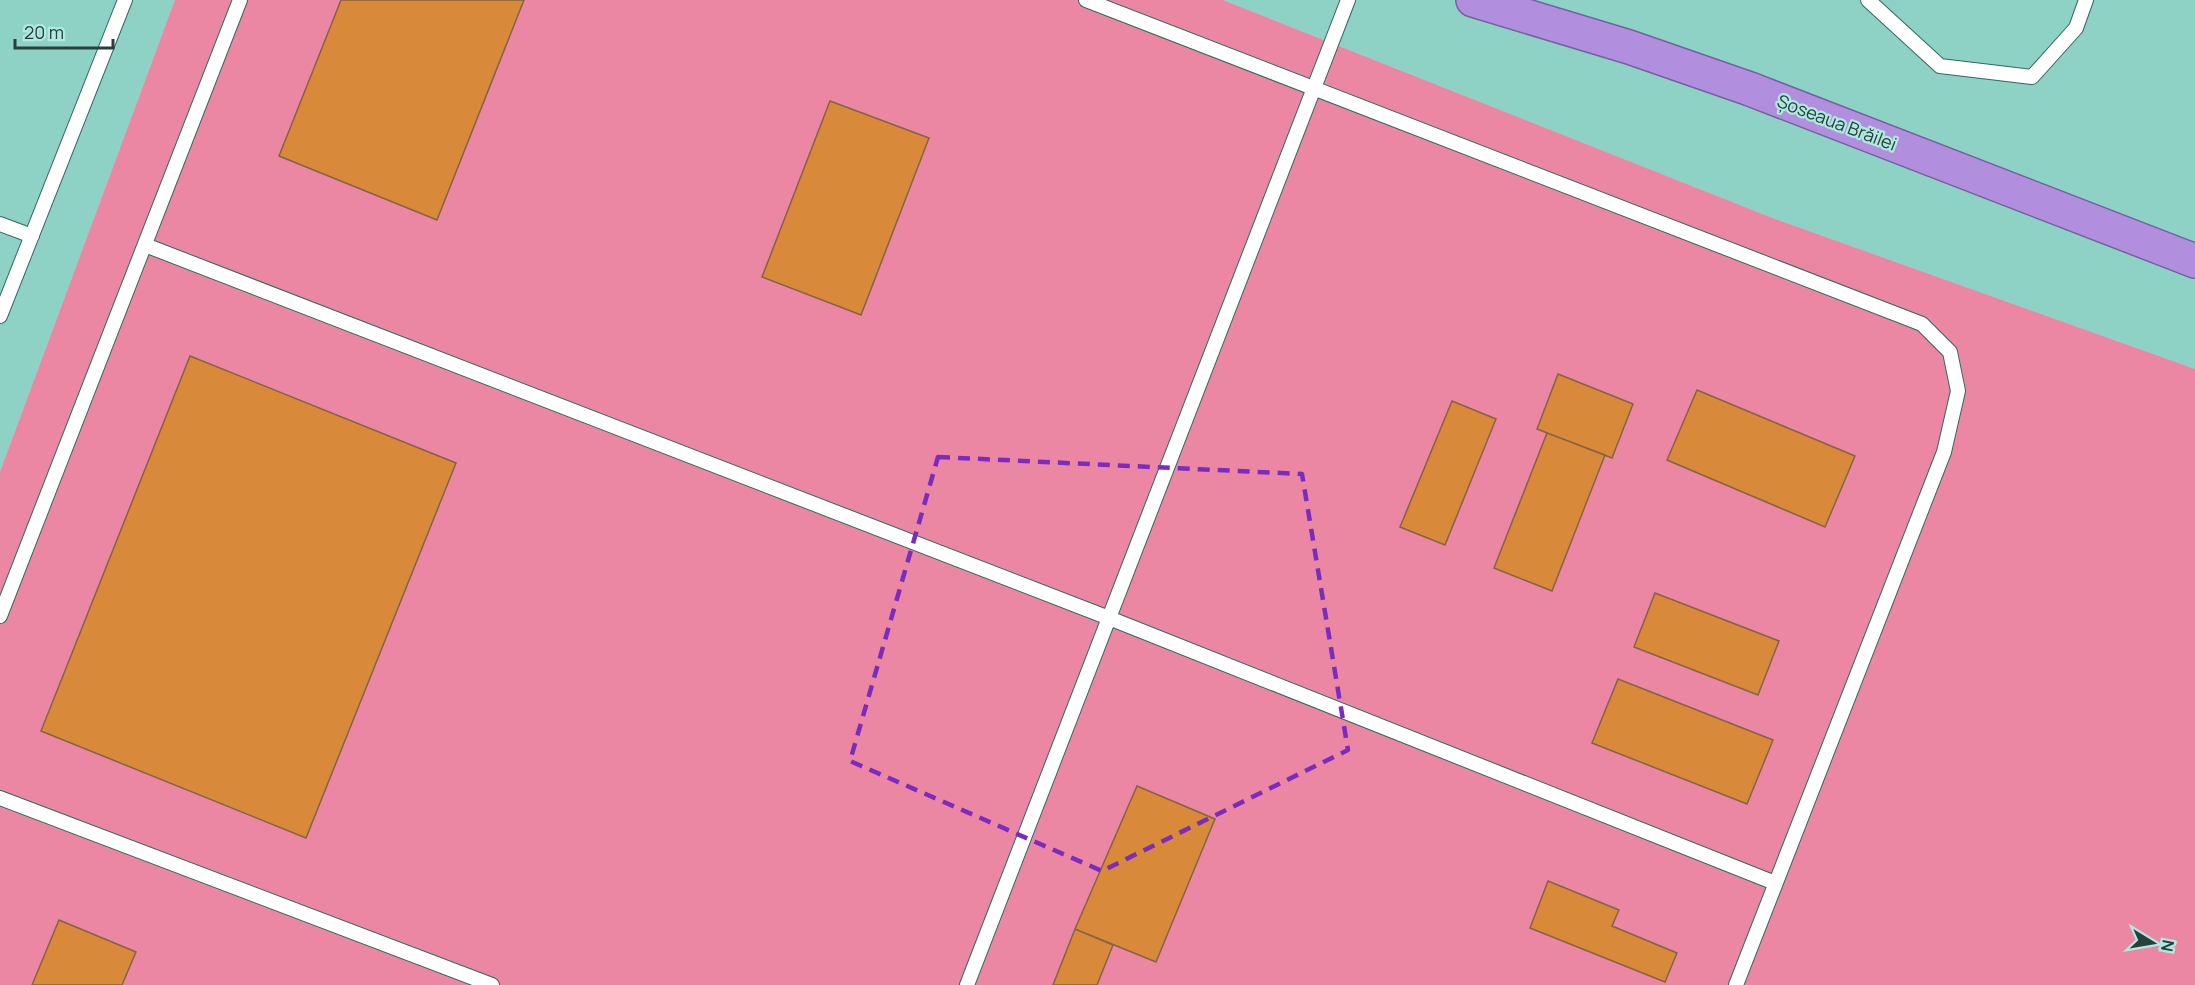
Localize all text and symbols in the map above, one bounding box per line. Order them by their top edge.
scale bar [15,12,112,50]
text: 20 m [24,20,64,44]
street label: Șoseaua Brăilei [1774,88,1900,156]
north arrow [2123,913,2183,973]
text: N [2156,938,2180,954]

